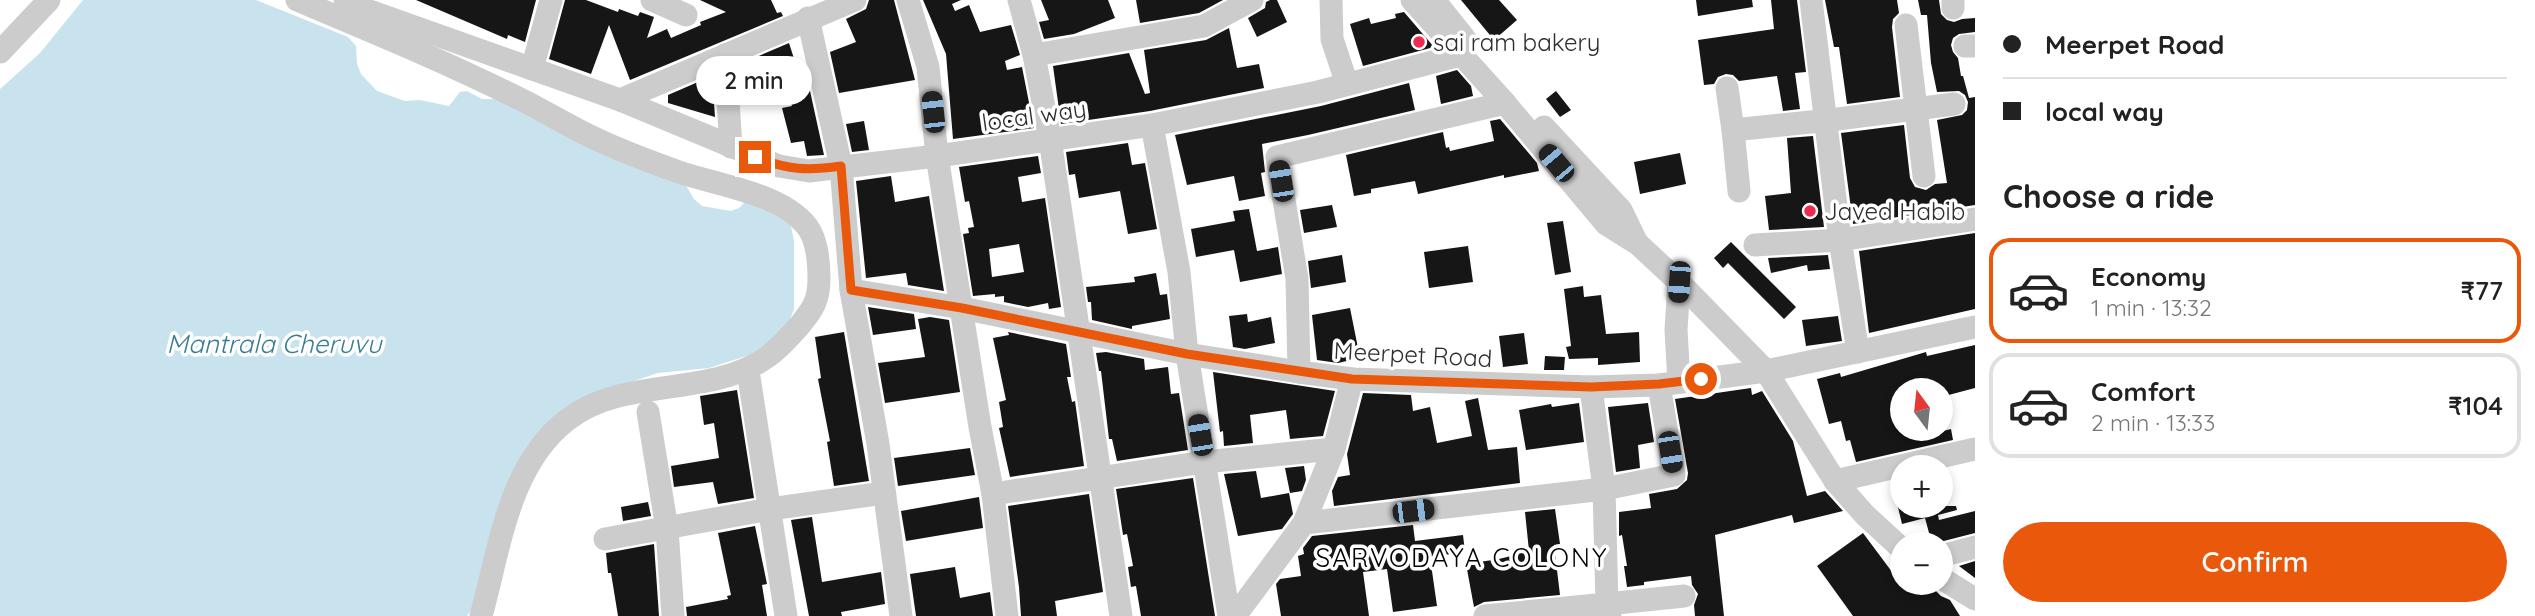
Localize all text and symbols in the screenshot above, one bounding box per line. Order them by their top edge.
place label: sai ram bakery [1433,27,1600,57]
text: Meerpet Road [2045,28,2224,61]
marker: sai ram bakery [1411,34,1427,50]
callout: 2 min [697,55,813,104]
text: 2 min [724,66,784,95]
car [921,90,946,134]
street label: local way [980,93,1088,137]
text: local way [2045,95,2164,128]
car [1535,140,1578,186]
route end [739,141,771,173]
car [1268,159,1295,203]
text: Choose a ride [2003,176,2215,216]
place label: Javed Habib [1824,196,1965,226]
marker: Javed Habib [1802,203,1818,219]
icon: car [2007,259,2070,322]
car [1668,260,1691,304]
text: Economy [2091,260,2206,293]
text: ₹77 [2461,274,2503,307]
text: 1 min · 13:32 [2091,293,2212,322]
water label: Mantrala Cheruvu [166,327,383,360]
street label: Meerpet Road [1333,335,1493,373]
route start [1685,363,1717,395]
icon: car [2007,374,2070,437]
text: Comfort [2091,375,2196,408]
north arrow [1890,378,1953,441]
map controls [1890,378,1953,595]
text: ₹104 [2448,389,2503,422]
text: 2 min · 13:33 [2091,408,2215,437]
car [1187,412,1214,458]
car [1657,430,1684,474]
button: + [1890,455,1953,518]
car [1391,498,1436,524]
button: Confirm [2003,522,2507,602]
button: − [1890,532,1953,595]
district label: SARVODAYA COLONY [1316,541,1608,574]

